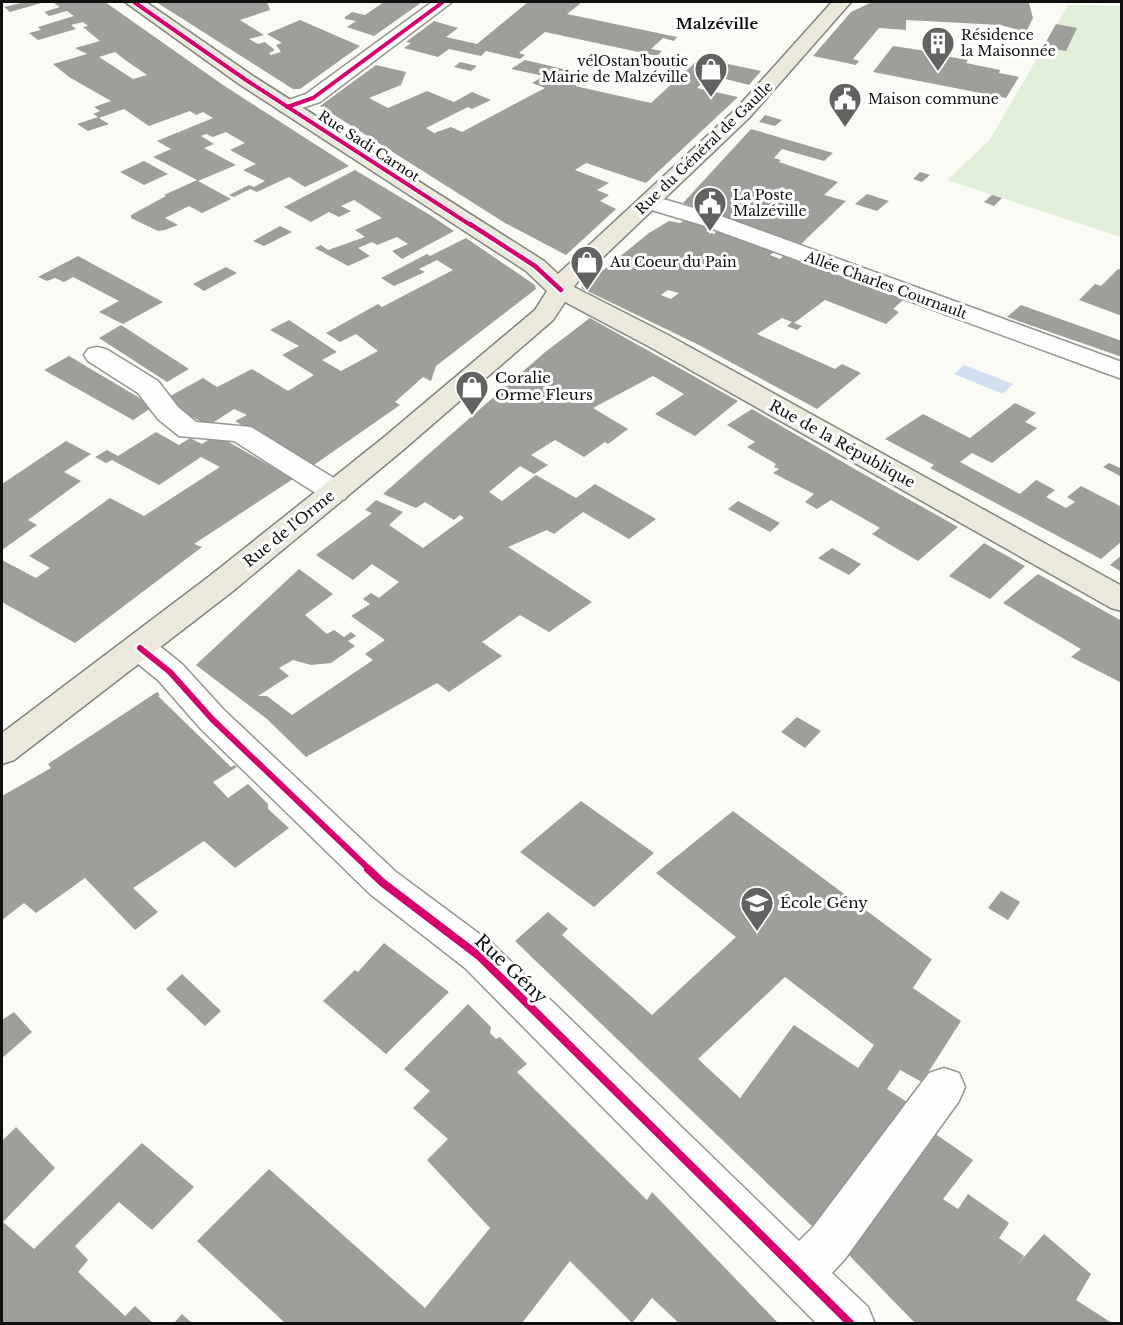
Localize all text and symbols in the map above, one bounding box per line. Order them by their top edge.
district label: Malzéville [676,14,758,33]
building icon: Résidence la Maisonnée [920,25,956,72]
place label: Résidence la Maisonnée [961,26,1056,60]
shop icon: vélOstan'boutic Mairie de Malzéville [693,51,729,98]
place label: vélOstan'boutic Mairie de Malzéville [542,52,688,86]
street label: Rue du Général de Gaulle [632,78,776,218]
public building icon: Maison commune [827,81,863,128]
place label: Maison commune [868,90,999,108]
street label: Rue Sadi Carnot [315,107,424,186]
public building icon: La Poste Malzéville [692,185,728,232]
place label: La Poste Malzéville [733,186,807,220]
shop icon: Au Coeur du Pain [569,244,605,291]
street label: Allée Charles Cournault [802,247,970,323]
place label: Au Coeur du Pain [609,253,737,271]
place label: Coralie Orme Fleurs [495,368,593,404]
shop icon: Coralie Orme Fleurs [454,369,490,416]
street label: Rue de la République [766,396,919,492]
street label: Rue de l'Orme [239,486,338,571]
school or university icon: École Gény [739,885,775,932]
place label: École Gény [780,893,868,912]
street label: Rue Gény [470,930,552,1008]

